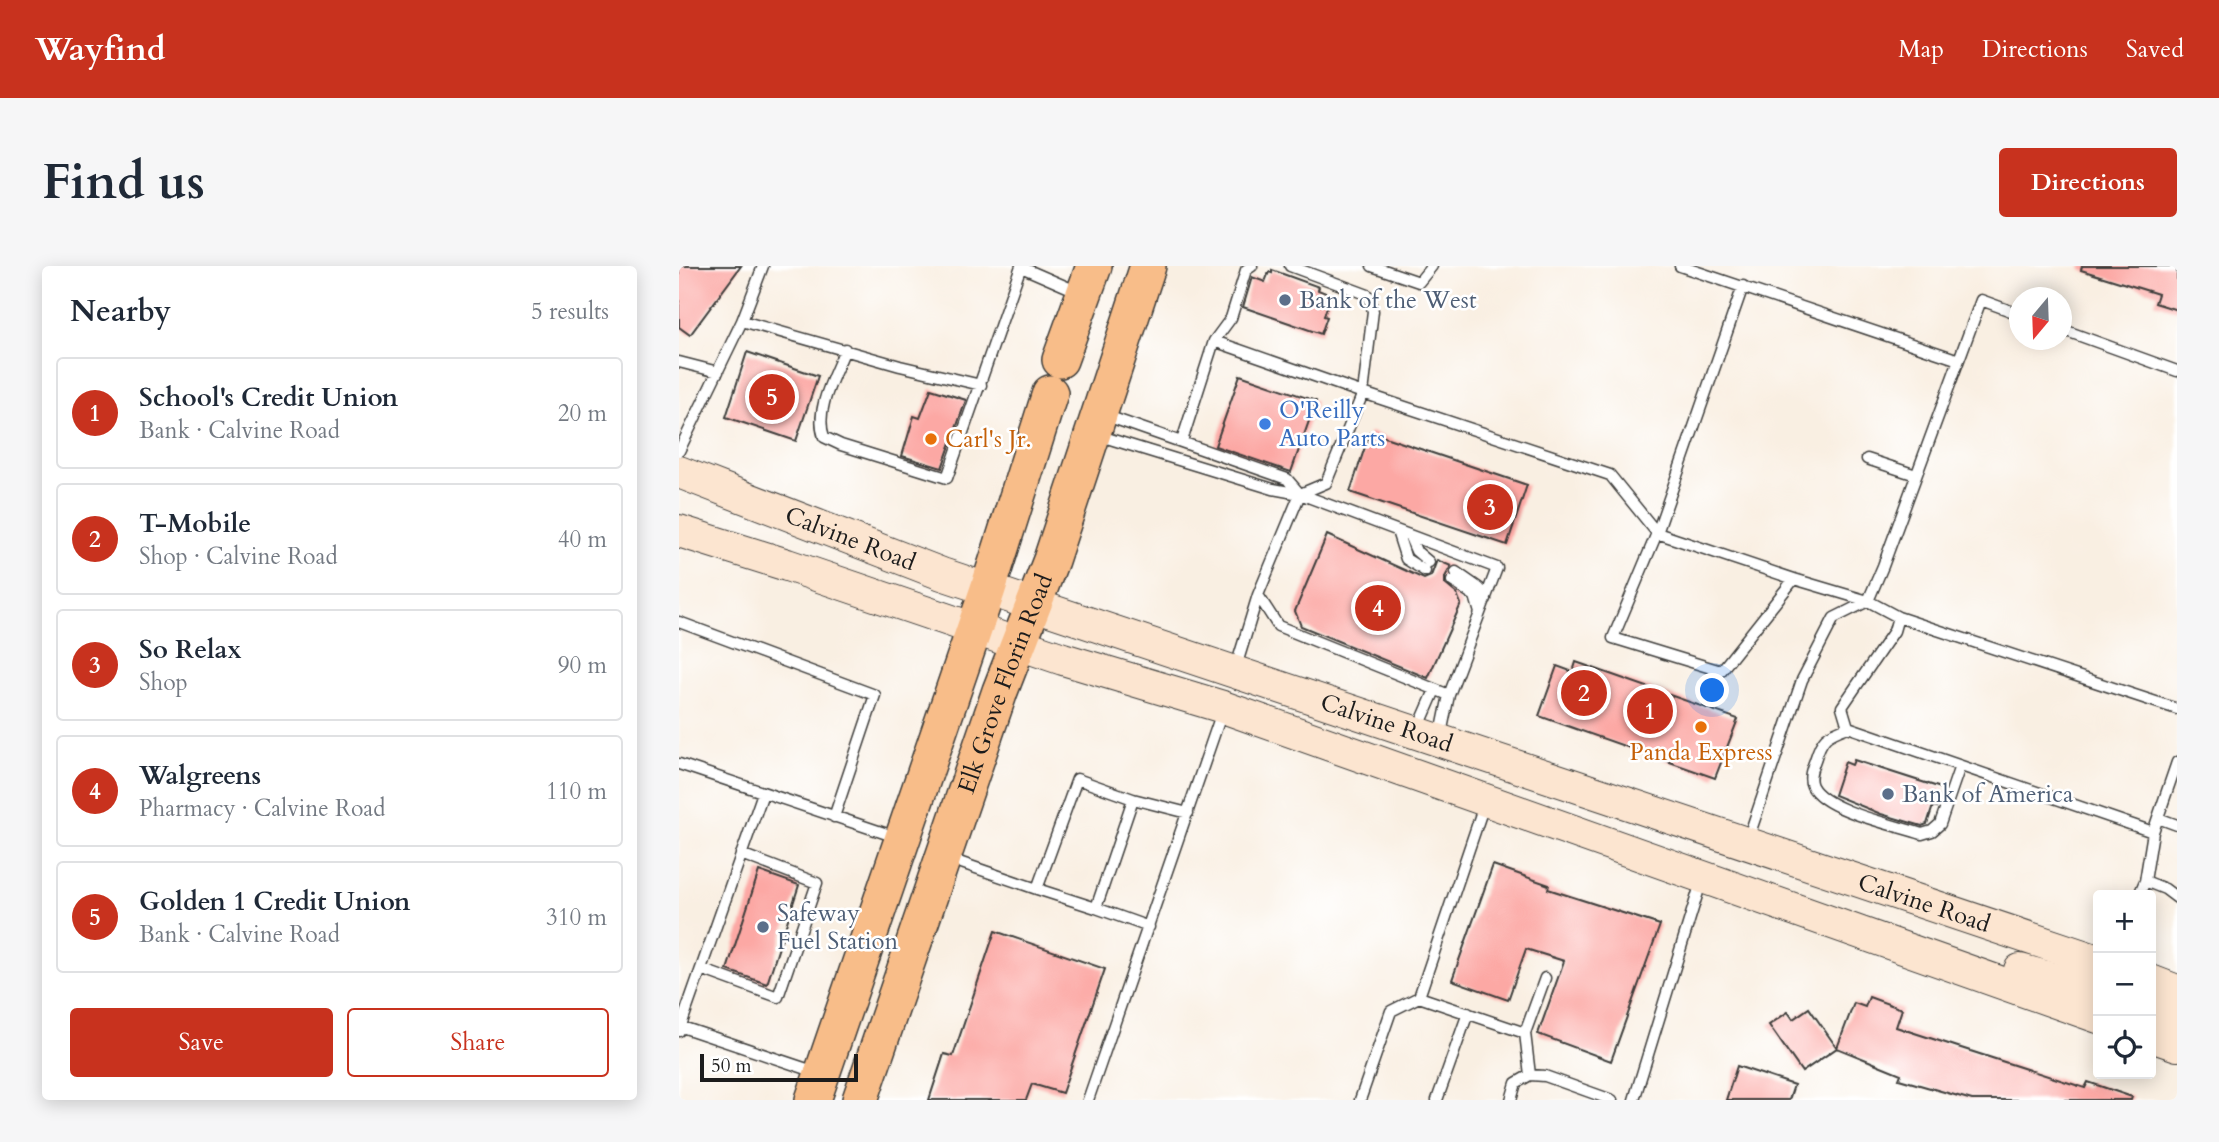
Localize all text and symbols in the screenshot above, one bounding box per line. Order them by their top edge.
text: Wayfind [35,27,166,72]
text: Map [1898,33,1944,66]
text: Directions [1982,33,2088,66]
text: Saved [2126,33,2184,66]
button: Directions [1999,148,2177,217]
text: Find us [42,149,205,216]
place label: Bank of the West [1299,284,1477,317]
north arrow [2009,287,2072,350]
text: Nearby [70,291,171,332]
marker: Bank of the West [1277,292,1293,308]
text: 5 results [531,296,609,327]
pin: 5 [749,371,795,423]
text: School's Credit Union [139,380,398,415]
place label: O'Reilly Auto Parts [1279,394,1385,455]
text: 1 [89,398,101,429]
text: 20 m [558,398,607,429]
text: Bank · Calvine Road [139,415,340,446]
marker: O'Reilly Auto Parts [1257,416,1273,432]
place label: Carl's Jr. [945,423,1031,456]
marker: Carl's Jr. [923,431,939,447]
pin: 3 [1467,481,1513,533]
street label: Calvine Road [780,499,921,579]
text: T-Mobile [139,506,251,541]
text: 2 [89,524,101,555]
text: 40 m [558,524,607,555]
text: Shop · Calvine Road [139,541,338,572]
street label: Elk Grove Florin Road [950,569,1061,798]
pin: 4 [1355,582,1401,634]
text: So Relax [139,632,242,667]
text: 3 [89,650,101,681]
text: 90 m [558,650,607,681]
text: Shop [139,667,188,698]
pin: 2 [1561,667,1607,719]
your location [1695,673,1729,707]
pin: 1 [1627,685,1673,737]
street label: Calvine Road [1316,686,1457,761]
marker: Panda Express [1693,719,1709,735]
place label: Panda Express [1629,736,1773,769]
text: Walgreens [139,758,261,793]
text: 4 [89,776,101,807]
text: 110 m [546,776,607,807]
place label: Bank of America [1902,778,2074,811]
marker: Bank of America [1880,786,1896,802]
text: Pharmacy · Calvine Road [139,793,386,824]
street label: Calvine Road [1854,866,1995,941]
text: Golden 1 Credit Union [139,884,410,919]
map controls [2093,890,2156,1079]
button: + [2093,890,2156,953]
place label: Safeway Fuel Station [777,897,899,958]
text: 5 [89,902,101,933]
text: 310 m [546,902,607,933]
text: Bank · Calvine Road [139,919,340,950]
marker: Safeway Fuel Station [755,919,771,935]
button: − [2093,953,2156,1016]
button: Save [70,1008,333,1077]
button: Share [347,1008,609,1077]
button: locate [2093,1016,2156,1079]
scale bar [700,1051,857,1083]
text: 50 m [711,1053,752,1079]

